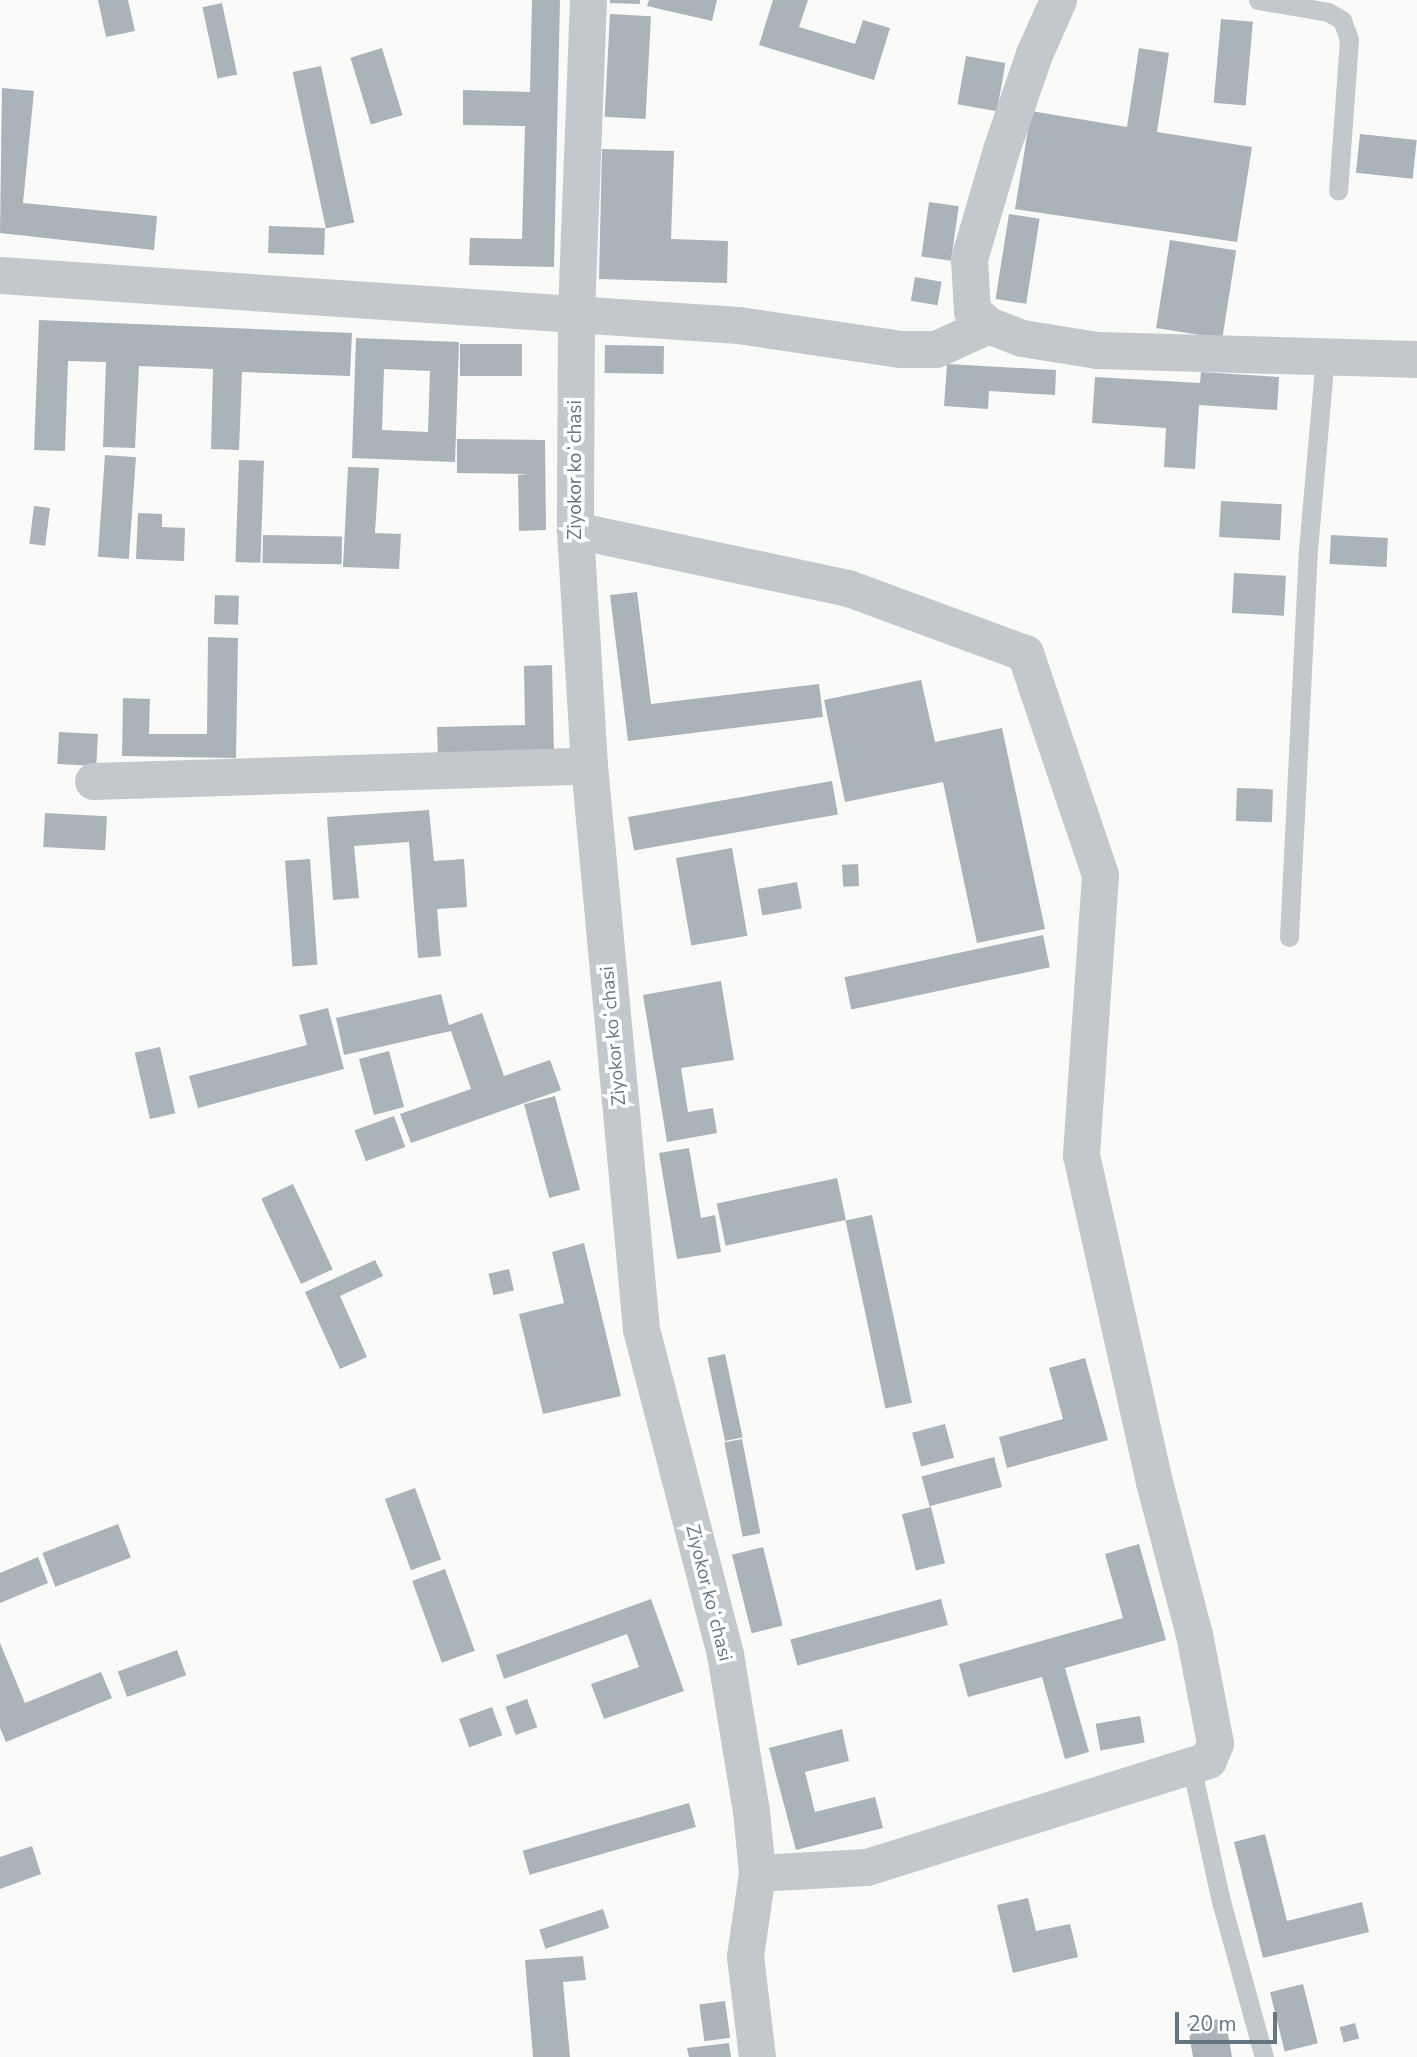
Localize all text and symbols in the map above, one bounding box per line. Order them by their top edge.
street label: Ziyokor koʻchasi [565,400,587,540]
street label: Ziyokor koʻchasi [597,965,631,1107]
street label: Ziyokor koʻchasi [680,1522,736,1664]
scale bar [1179,1997,1280,2041]
text: 20 m [1188,2010,1237,2038]

